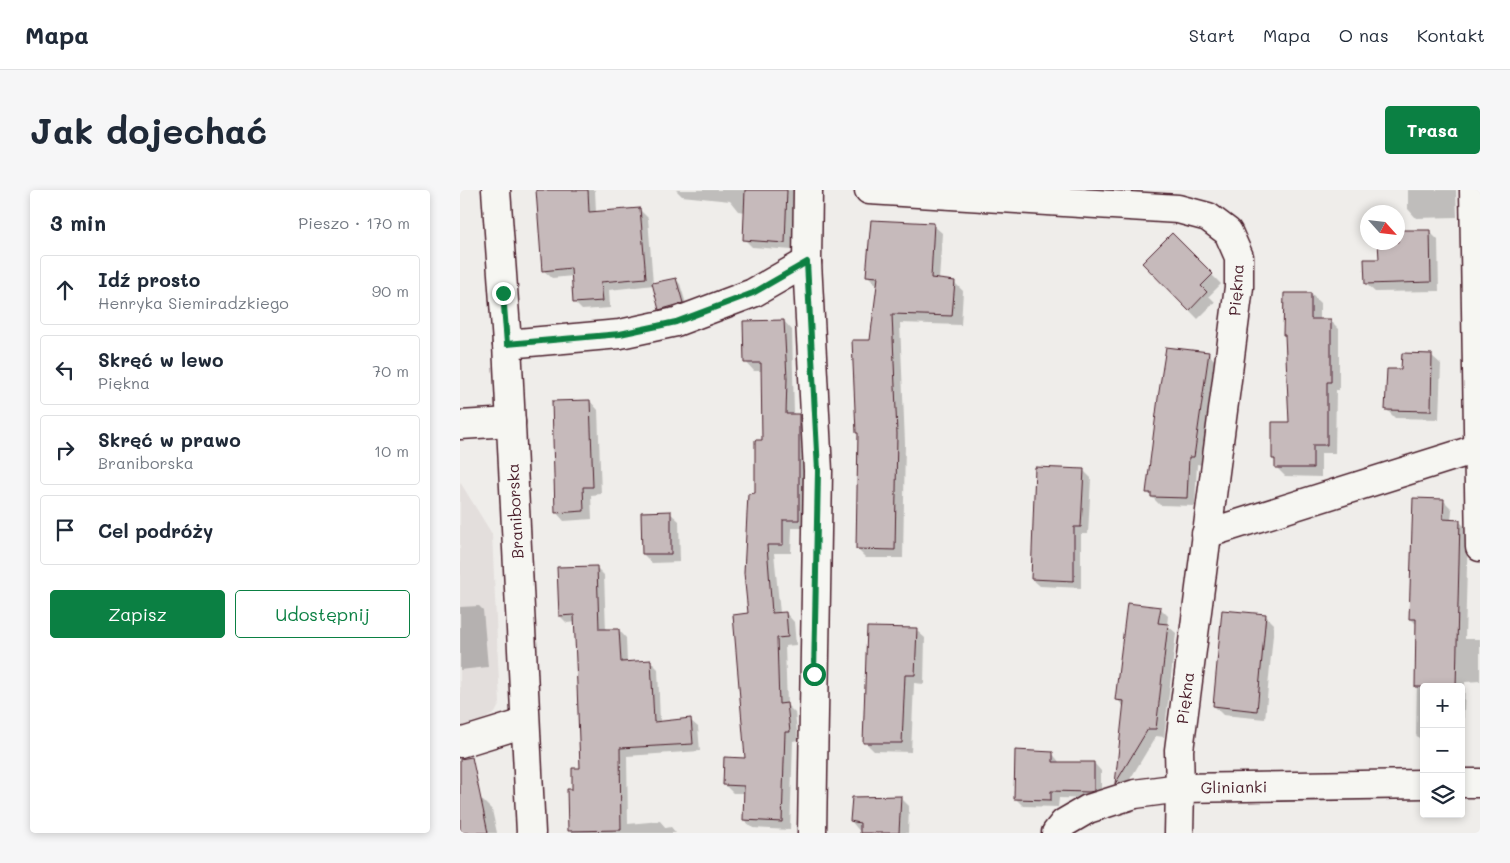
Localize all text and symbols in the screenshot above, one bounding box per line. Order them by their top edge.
text: Mapa [25,19,89,50]
text: Start [1189,23,1235,47]
text: Mapa [1263,23,1311,47]
text: O nas [1339,23,1389,47]
text: Kontakt [1417,23,1485,47]
button: Trasa [1385,106,1480,154]
text: Jak dojechać [30,107,267,153]
north arrow [1360,205,1405,250]
text: 3 min [50,209,106,236]
text: Pieszo · 170 m [298,212,410,233]
street label: Piękna [1223,263,1248,317]
text: Idź prosto [98,267,200,292]
icon: ahead [51,276,79,304]
text: 90 m [372,280,409,301]
route end [492,282,515,305]
text: Henryka Siemiradzkiego [98,292,289,313]
text: Skręć w lewo [98,347,224,372]
icon: left [51,356,79,384]
text: 70 m [372,360,409,381]
text: Piękna [98,372,150,393]
text: Skręć w prawo [98,427,241,452]
icon: right [51,436,79,464]
text: 10 m [374,440,409,461]
text: Braniborska [98,452,194,473]
street label: Braniborska [502,463,527,559]
icon: arrive [51,516,79,544]
text: Cel podróży [98,518,213,543]
button: Zapisz [50,590,225,638]
button: Udostępnij [235,590,410,638]
route start [803,663,826,686]
street label: Piękna [1171,671,1198,725]
map controls [1420,683,1465,818]
button: + [1420,683,1465,728]
button: − [1420,728,1465,773]
button: layers [1420,773,1465,818]
street label: Glinianki [1200,775,1268,798]

